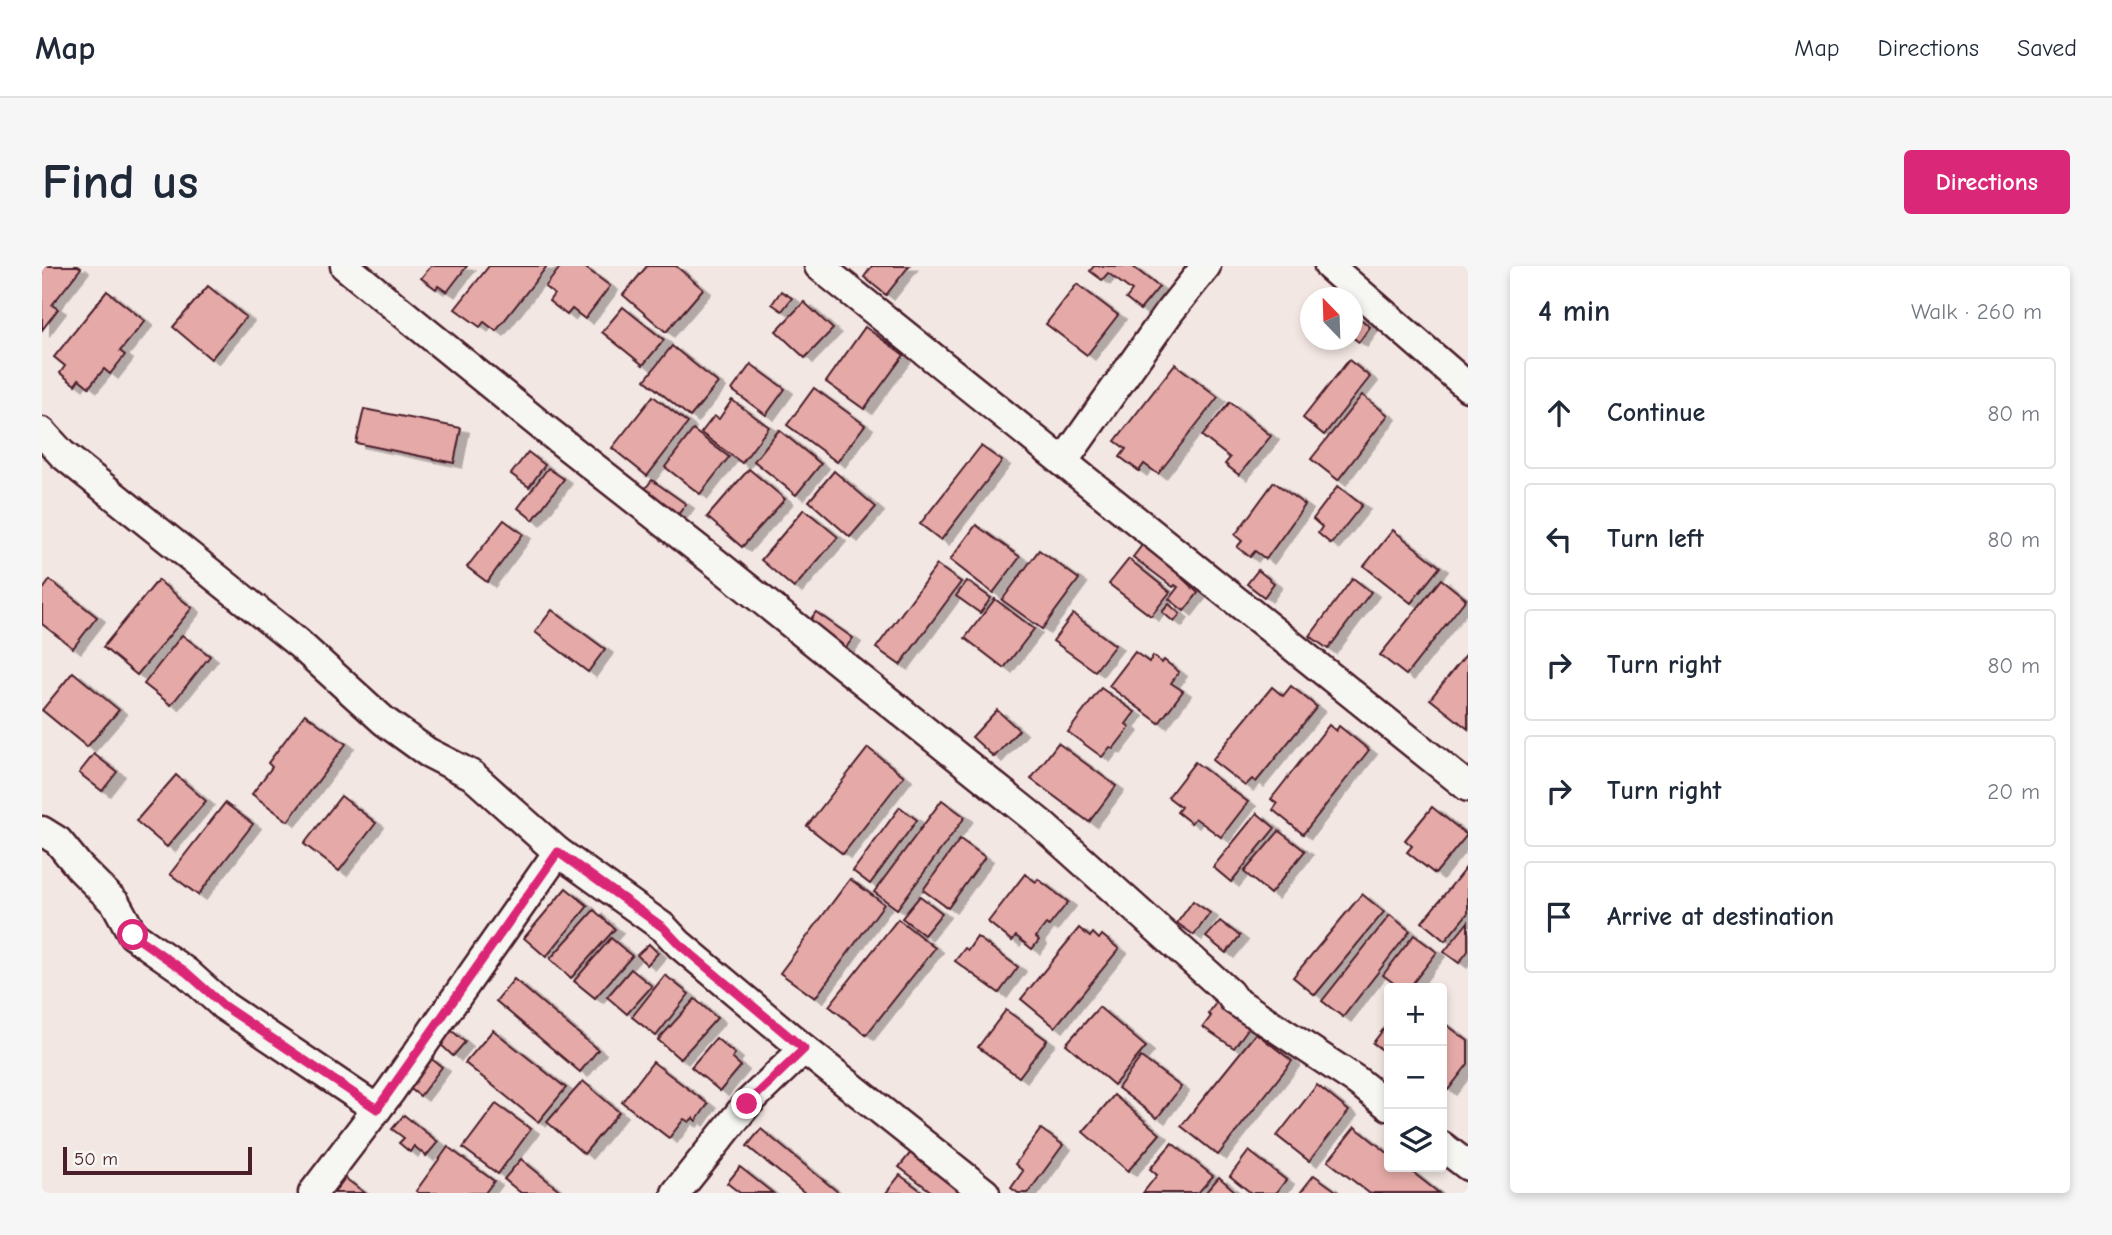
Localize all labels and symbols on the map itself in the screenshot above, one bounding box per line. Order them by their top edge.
north arrow [1300,287,1363,350]
route start [117,919,148,950]
route end [731,1088,762,1119]
scale bar [63,1144,252,1176]

